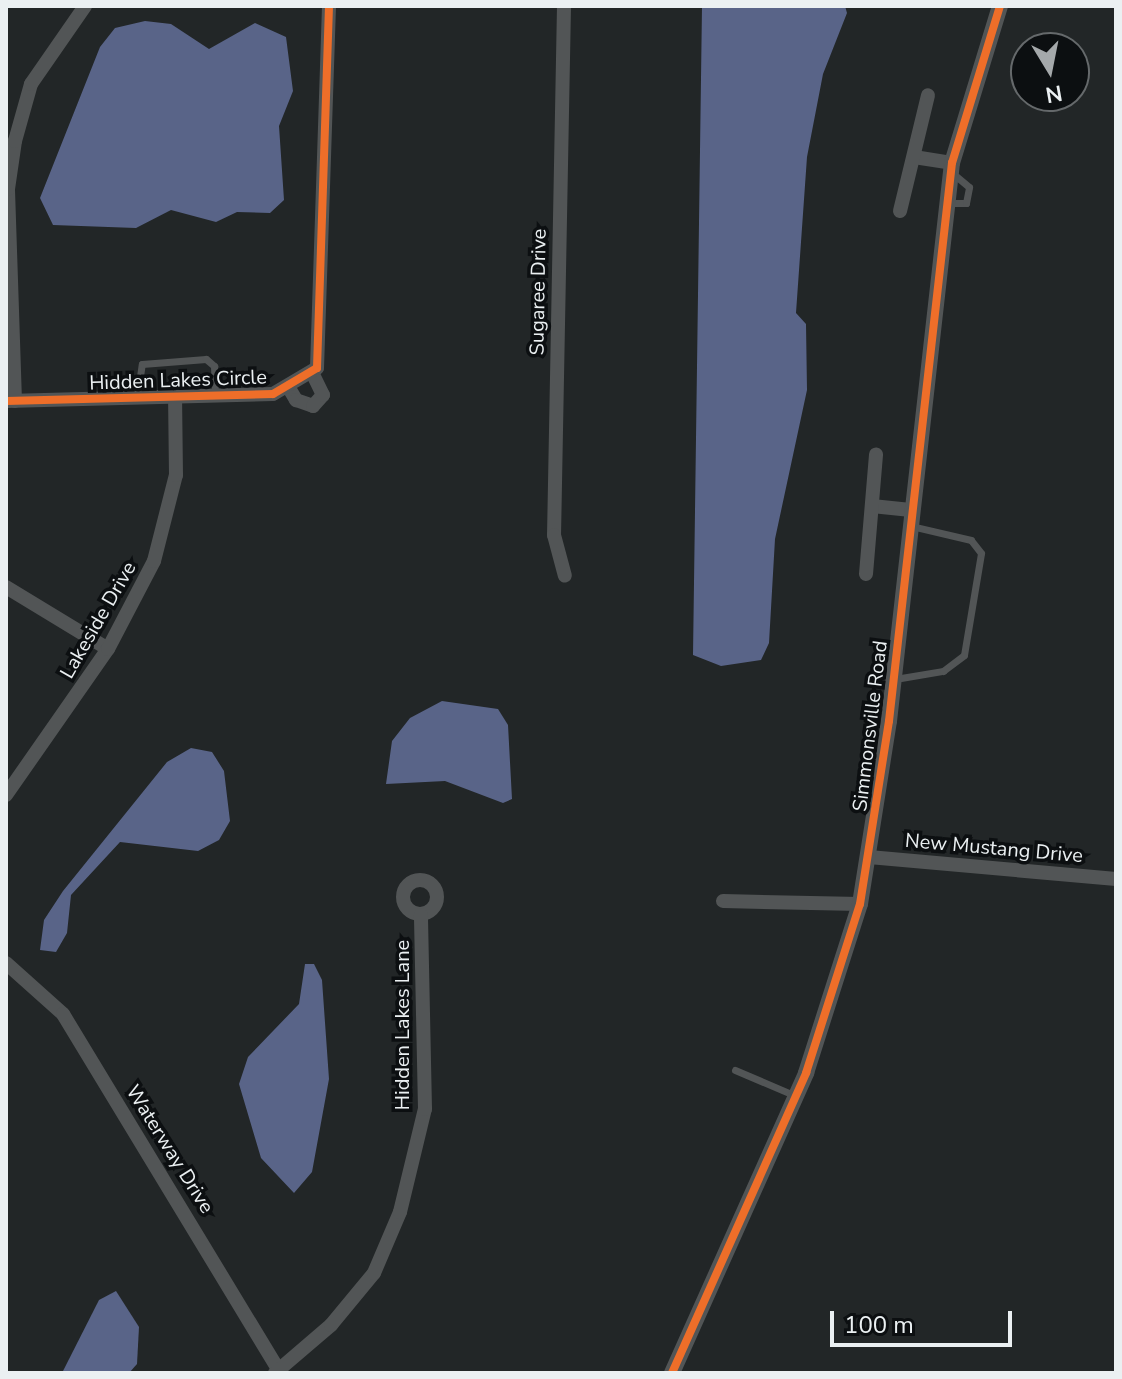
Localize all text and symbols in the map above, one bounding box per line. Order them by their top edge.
north arrow [1010,32,1090,112]
text: N [1043,77,1065,110]
street label: Sugaree Drive [525,228,551,356]
street label: Hidden Lakes Circle [89,365,267,395]
street label: Lakeside Drive [55,557,141,683]
street label: Simmonsville Road [848,639,892,813]
street label: New Mustang Drive [904,828,1084,868]
street label: Hidden Lakes Lane [390,940,414,1110]
street label: Waterway Drive [121,1080,219,1218]
scale bar [834,1295,1016,1345]
text: 100 m [844,1309,914,1341]

